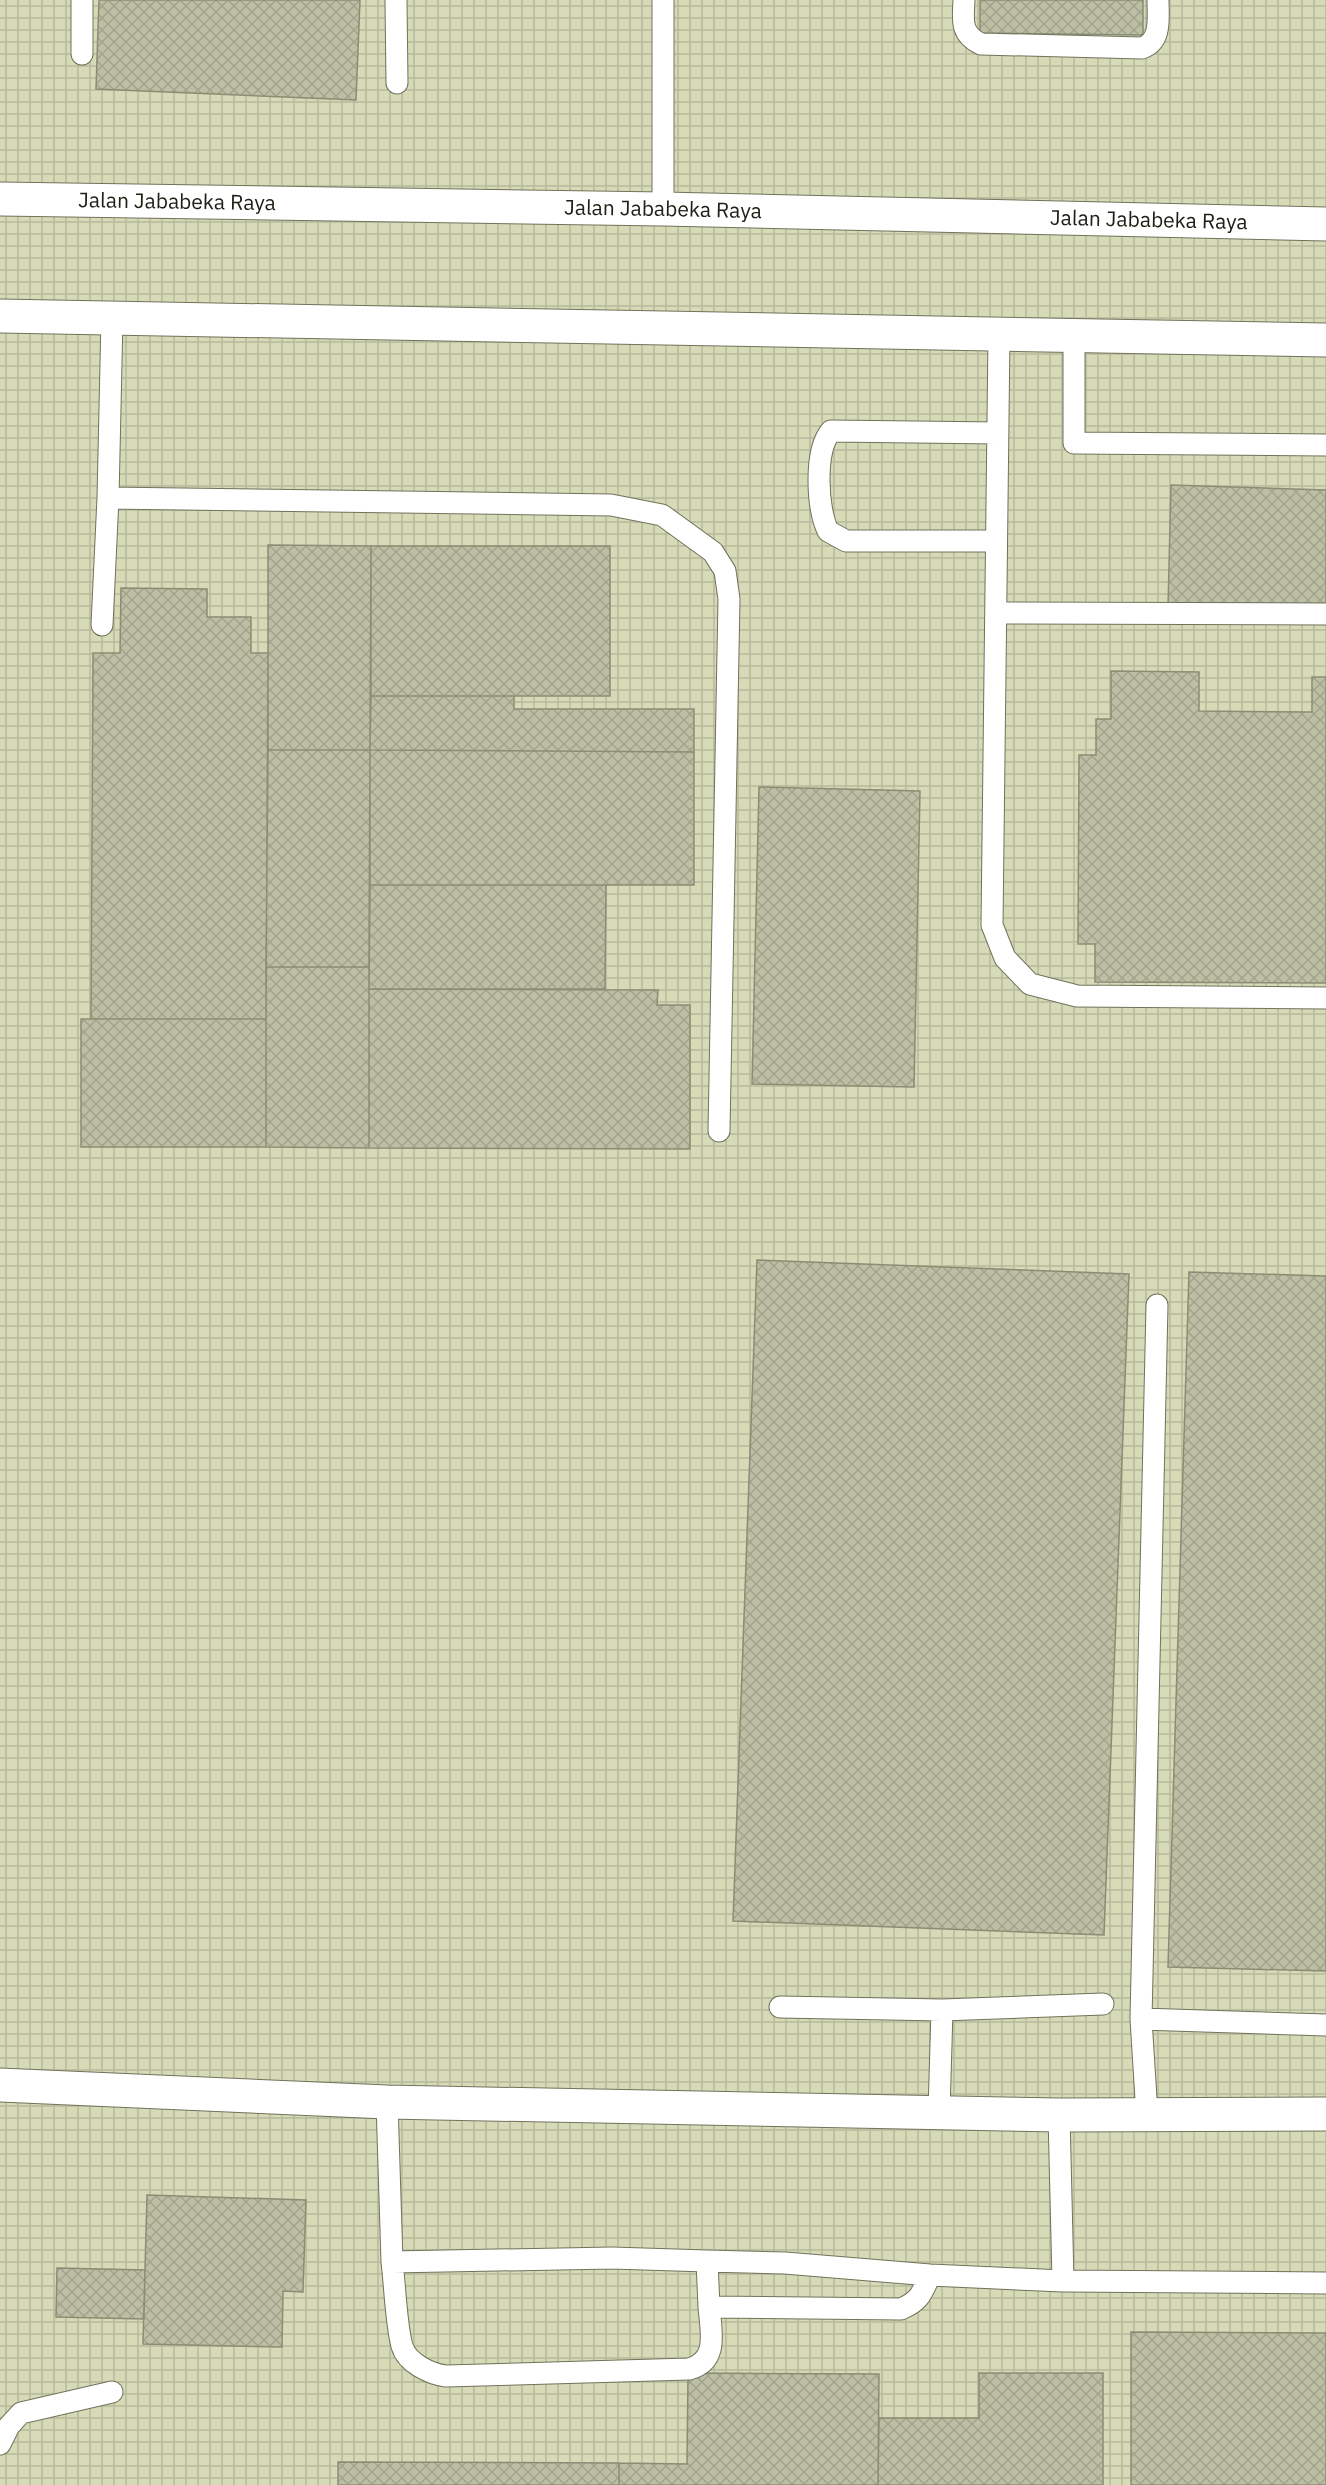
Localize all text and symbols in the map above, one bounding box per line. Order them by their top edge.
street label: Jalan Jababeka Raya [78,185,276,216]
street label: Jalan Jababeka Raya [564,193,762,224]
street label: Jalan Jababeka Raya [1050,203,1248,235]

